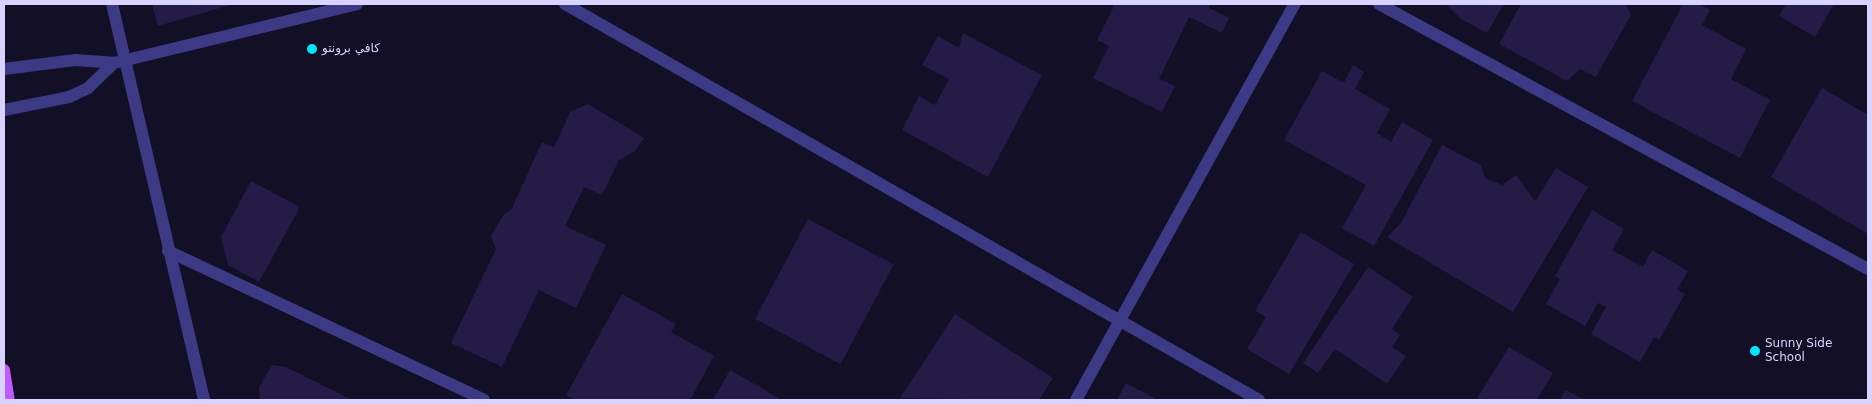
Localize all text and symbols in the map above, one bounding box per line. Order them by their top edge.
place label: كافي برونتو [322,42,380,56]
marker: كافي برونتو [306,43,318,55]
place label: Sunny Side School [1765,337,1832,365]
marker: Sunny Side School [1749,345,1761,357]

